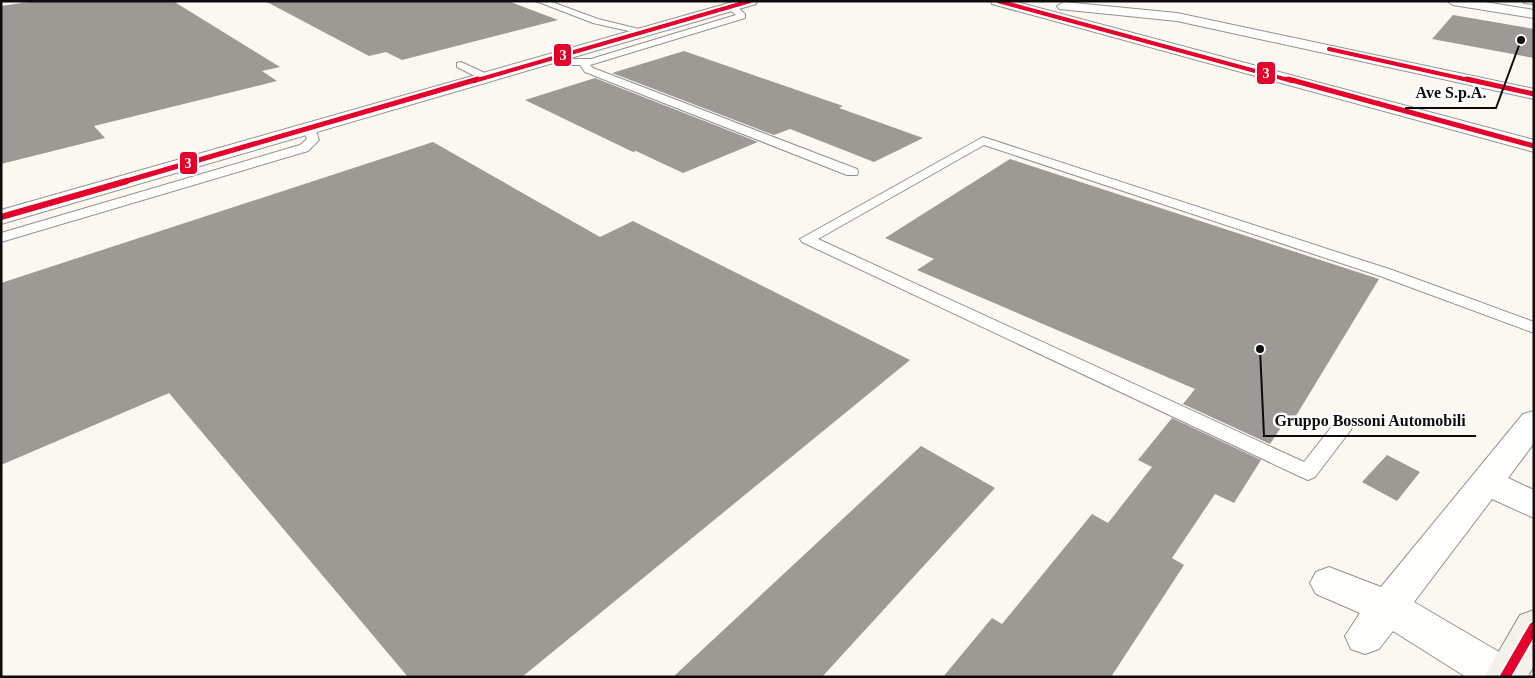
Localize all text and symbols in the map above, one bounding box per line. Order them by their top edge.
line badge: 3 [553,43,572,67]
text: 3 [560,48,567,63]
line badge: 3 [1256,61,1276,85]
text: 3 [1263,66,1270,81]
callout: Ave S.p.A. [1405,77,1496,108]
text: Ave S.p.A. [1416,84,1486,102]
line badge: 3 [179,151,198,175]
text: 3 [185,156,192,171]
callout: Gruppo Bossoni Automobili [1264,405,1476,436]
text: Gruppo Bossoni Automobili [1274,412,1466,430]

